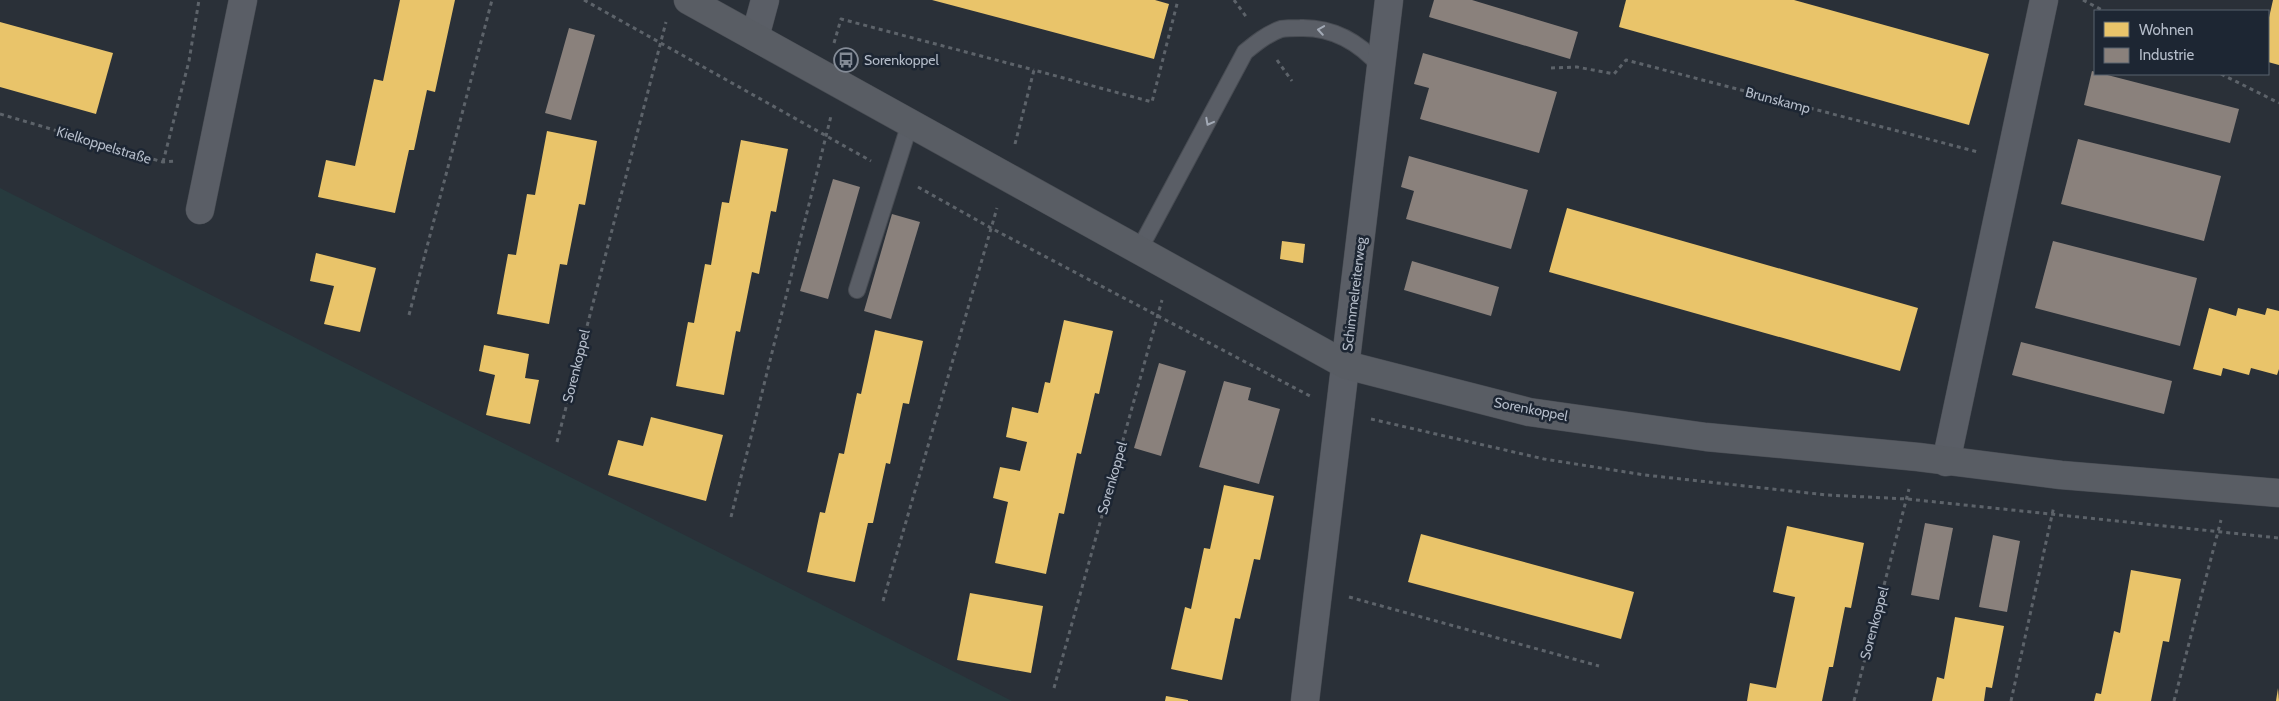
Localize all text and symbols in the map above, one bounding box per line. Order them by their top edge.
legend [2094,10,2269,75]
text: Wohnen [2139,21,2193,39]
one-way arrow [1317,26,1326,36]
text: Industrie [2139,46,2194,64]
bus stop icon: Sorenkoppel [833,47,859,73]
place label: Sorenkoppel [864,51,940,69]
street label: Brunskamp [1743,83,1813,117]
one-way arrow [1205,117,1215,126]
street label: Kielkoppelstraße [54,122,154,168]
street label: Schimmelreiterweg [1338,235,1370,352]
street label: Sorenkoppel [558,327,594,404]
street label: Sorenkoppel [1493,393,1570,425]
street label: Sorenkoppel [1093,439,1131,516]
street label: Sorenkoppel [1856,584,1893,661]

